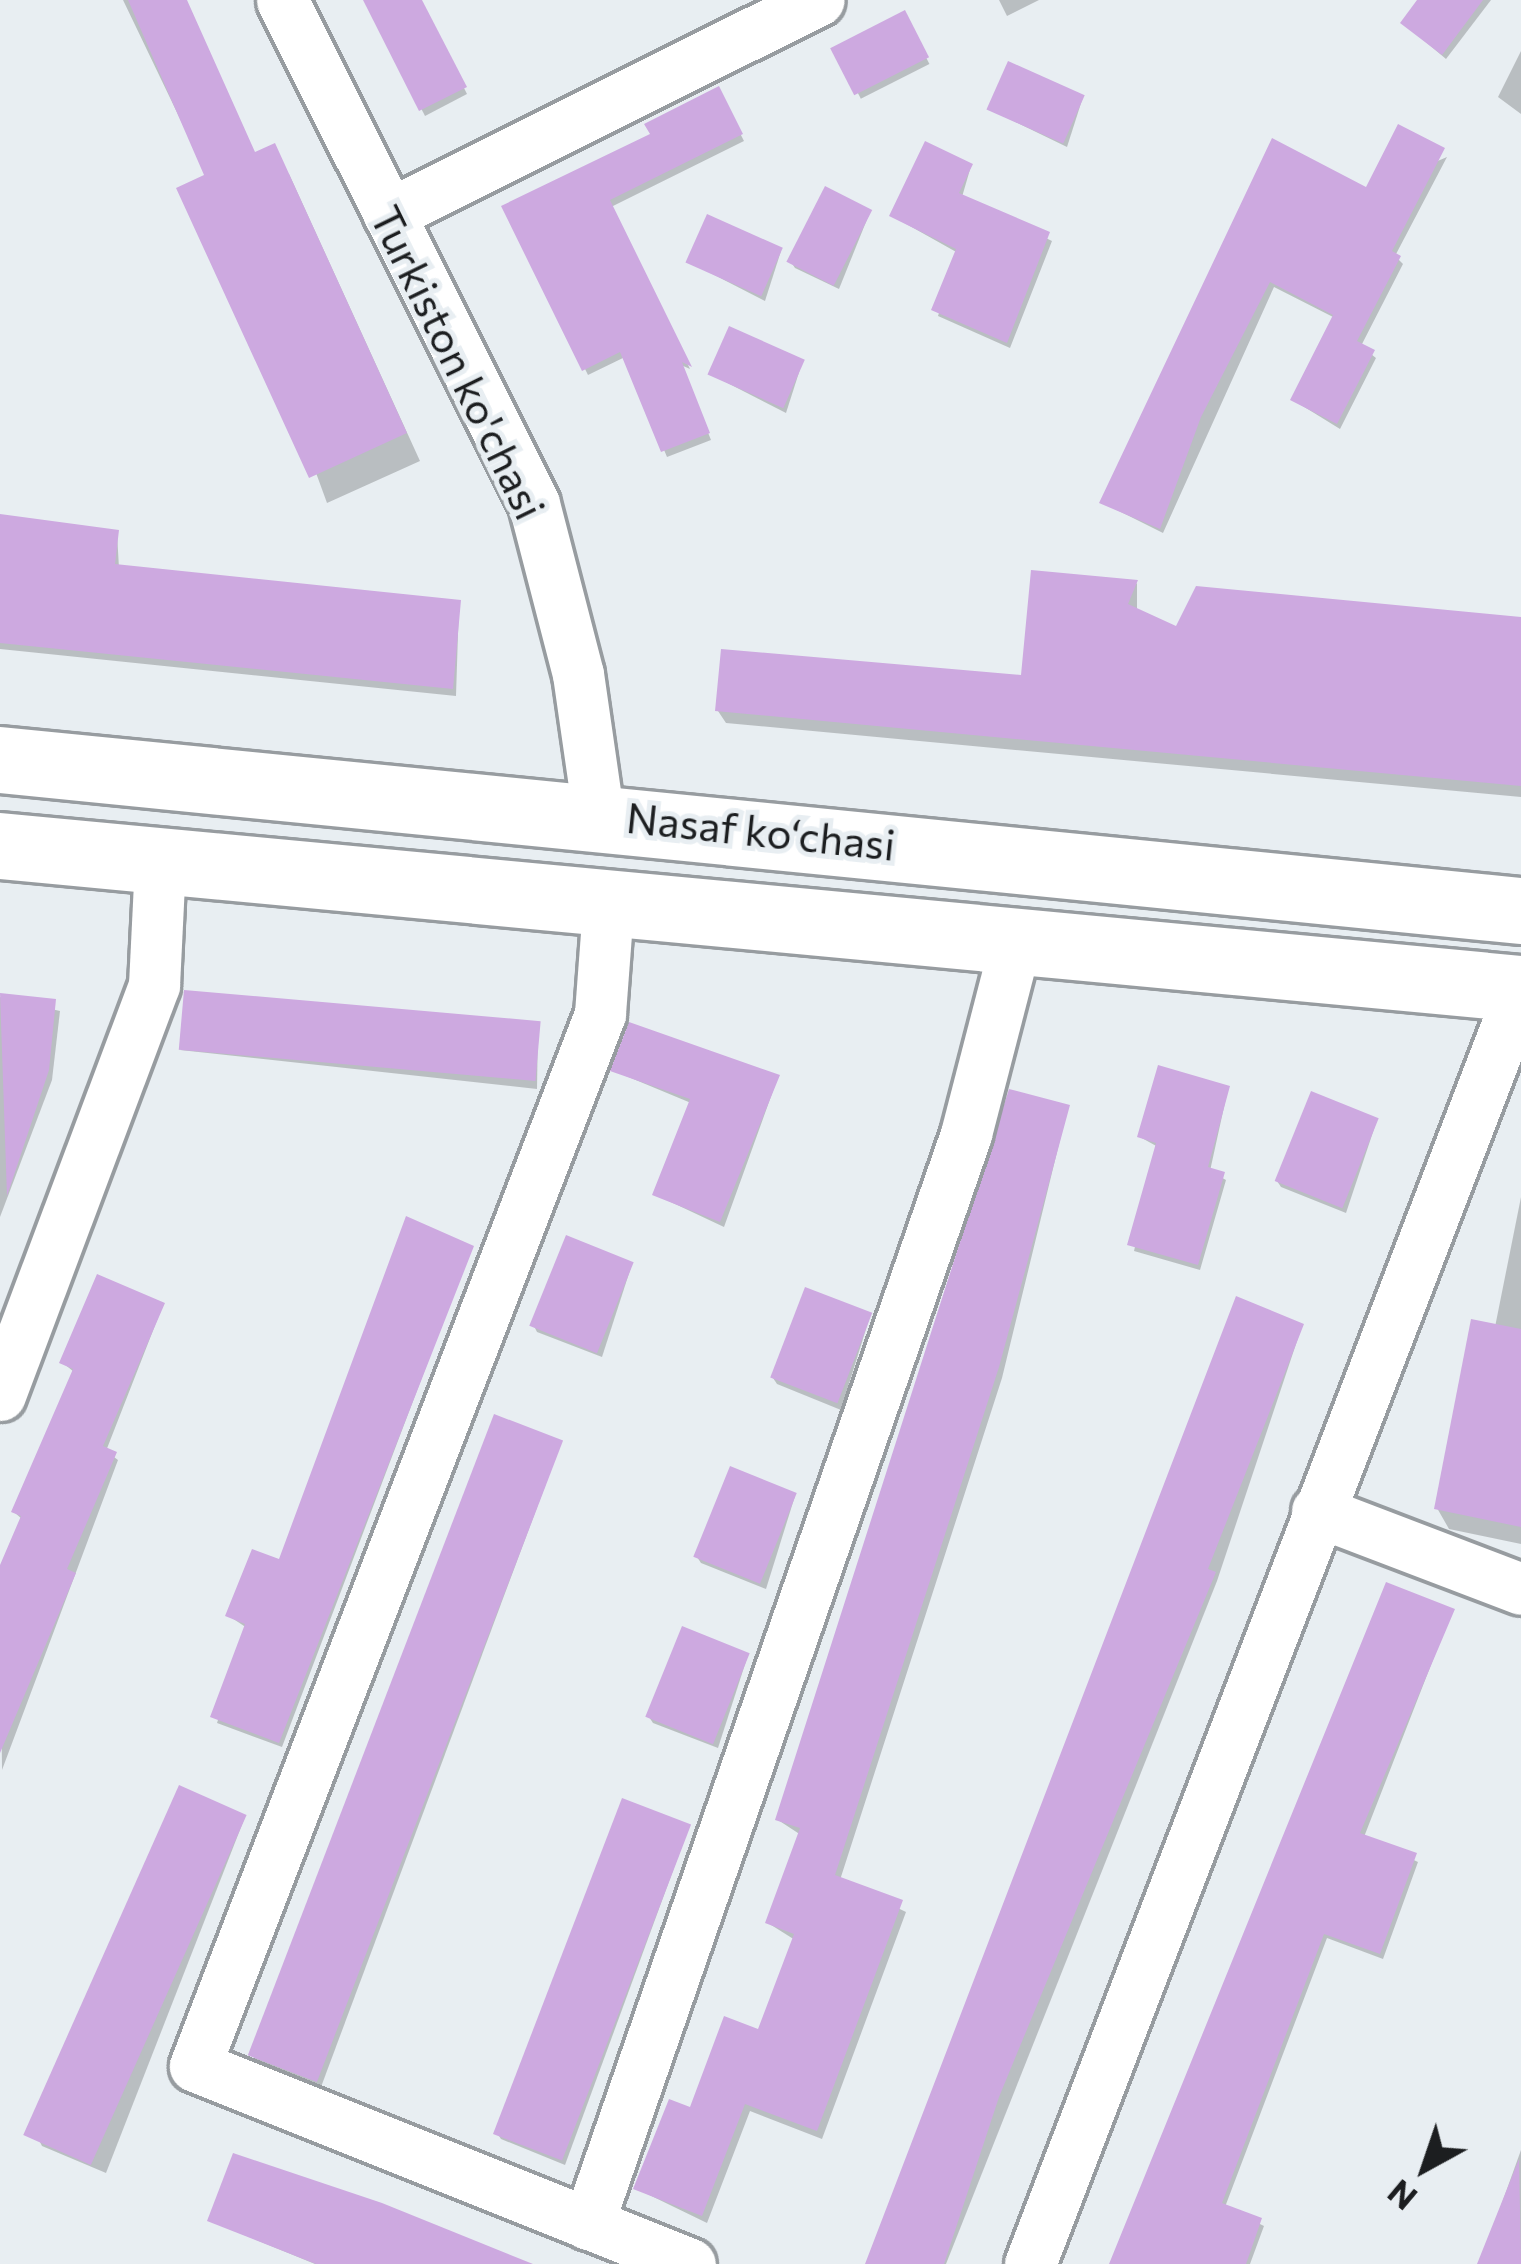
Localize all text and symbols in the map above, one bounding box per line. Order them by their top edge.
street label: Turkiston ko'chasi [361,197,557,527]
street label: Nasaf ko‘chasi [624,791,898,869]
north arrow [1365,2108,1485,2228]
text: N [1379,2172,1424,2220]

